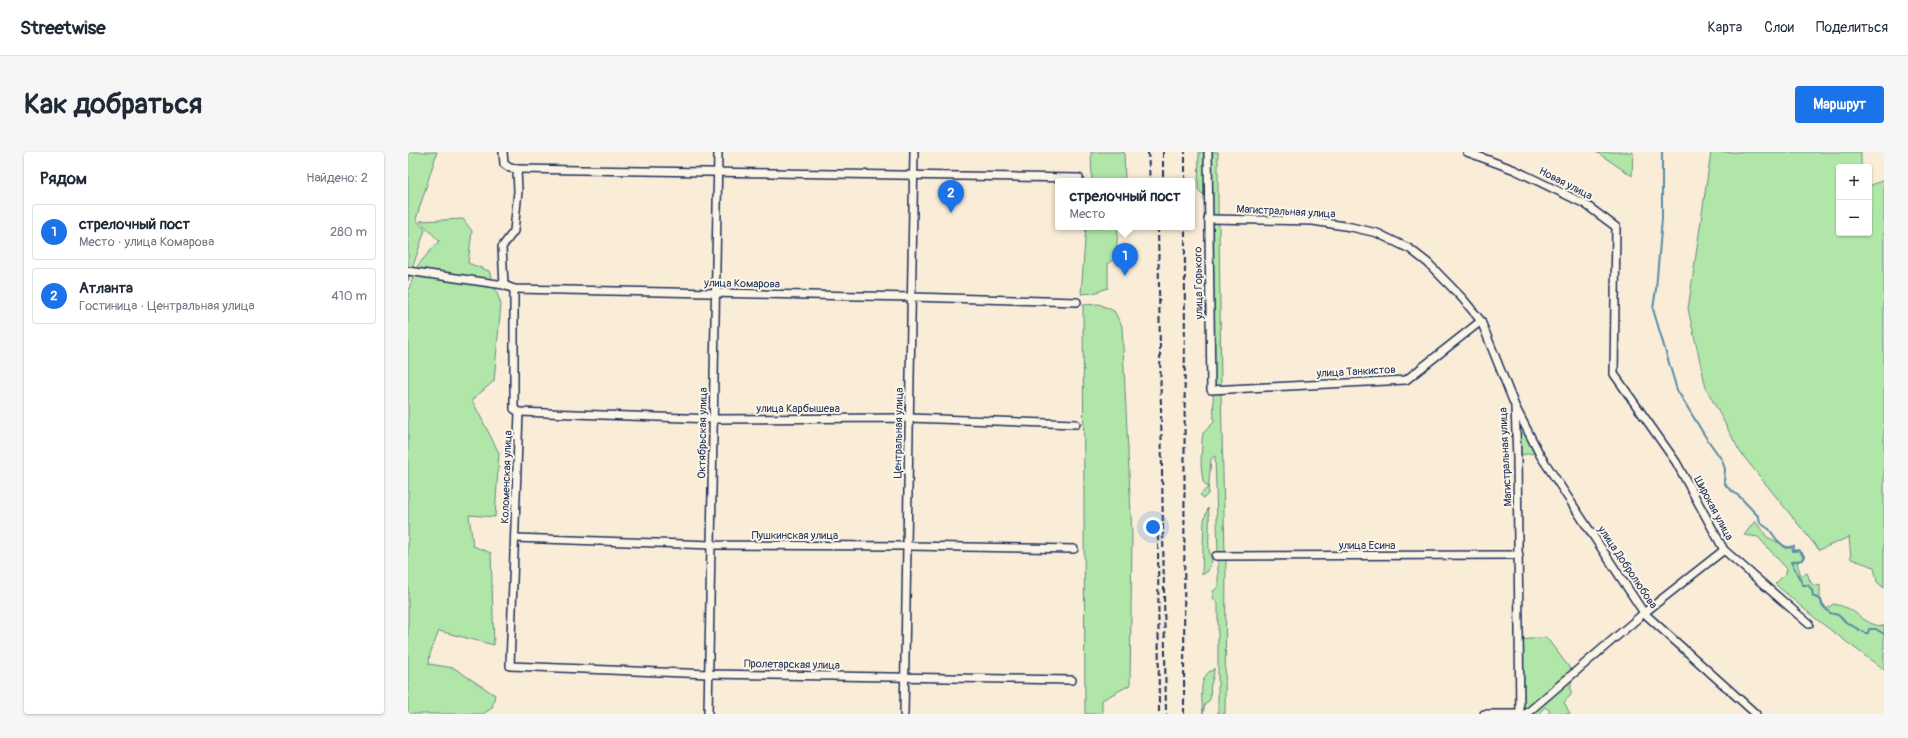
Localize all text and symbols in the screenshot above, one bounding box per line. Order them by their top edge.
text: Streetwise [20,16,106,40]
text: Карта [1708,19,1742,36]
text: Слои [1764,19,1794,36]
text: Поделиться [1816,19,1888,36]
button: Маршрут [1795,86,1884,123]
text: Как добраться [24,87,202,122]
street label: Новая улица [1537,164,1595,202]
map controls [1836,164,1872,236]
button: + [1836,164,1872,200]
text: Рядом [40,168,87,189]
text: Найдено: 2 [306,170,368,186]
popup [1055,178,1195,230]
pin: 2 [938,180,964,213]
text: стрелочный пост [1070,187,1180,206]
button: − [1836,200,1872,236]
street label: Магистральная улица [1236,202,1336,221]
text: Место [1070,206,1105,222]
text: стрелочный пост [79,215,190,234]
text: 1 [51,224,57,240]
text: 280 m [330,224,367,240]
text: Место · улица Комарова [79,234,214,250]
pin: 1 [1112,243,1138,276]
street label: улица Горького [1191,247,1206,320]
street label: улица Комарова [703,276,780,291]
text: Атланта [79,279,133,298]
text: 2 [50,288,58,304]
text: 410 m [331,288,367,304]
text: Гостиница · Центральная улица [79,298,255,314]
street label: улица Танкистов [1315,363,1396,380]
street label: Октябрьская улица [695,387,710,479]
street label: Центральная улица [891,387,906,479]
street label: улица Карбышева [755,402,840,415]
street label: Магистральная улица [1496,407,1515,507]
street label: Коломенская улица [498,430,515,524]
street label: Широкая улица [1691,474,1736,543]
your location [1143,517,1163,537]
street label: улица Добролюбова [1595,523,1660,611]
street label: Пушкинская улица [752,529,838,542]
street label: улица Есина [1338,539,1395,552]
street label: Пролетарская улица [744,657,840,672]

